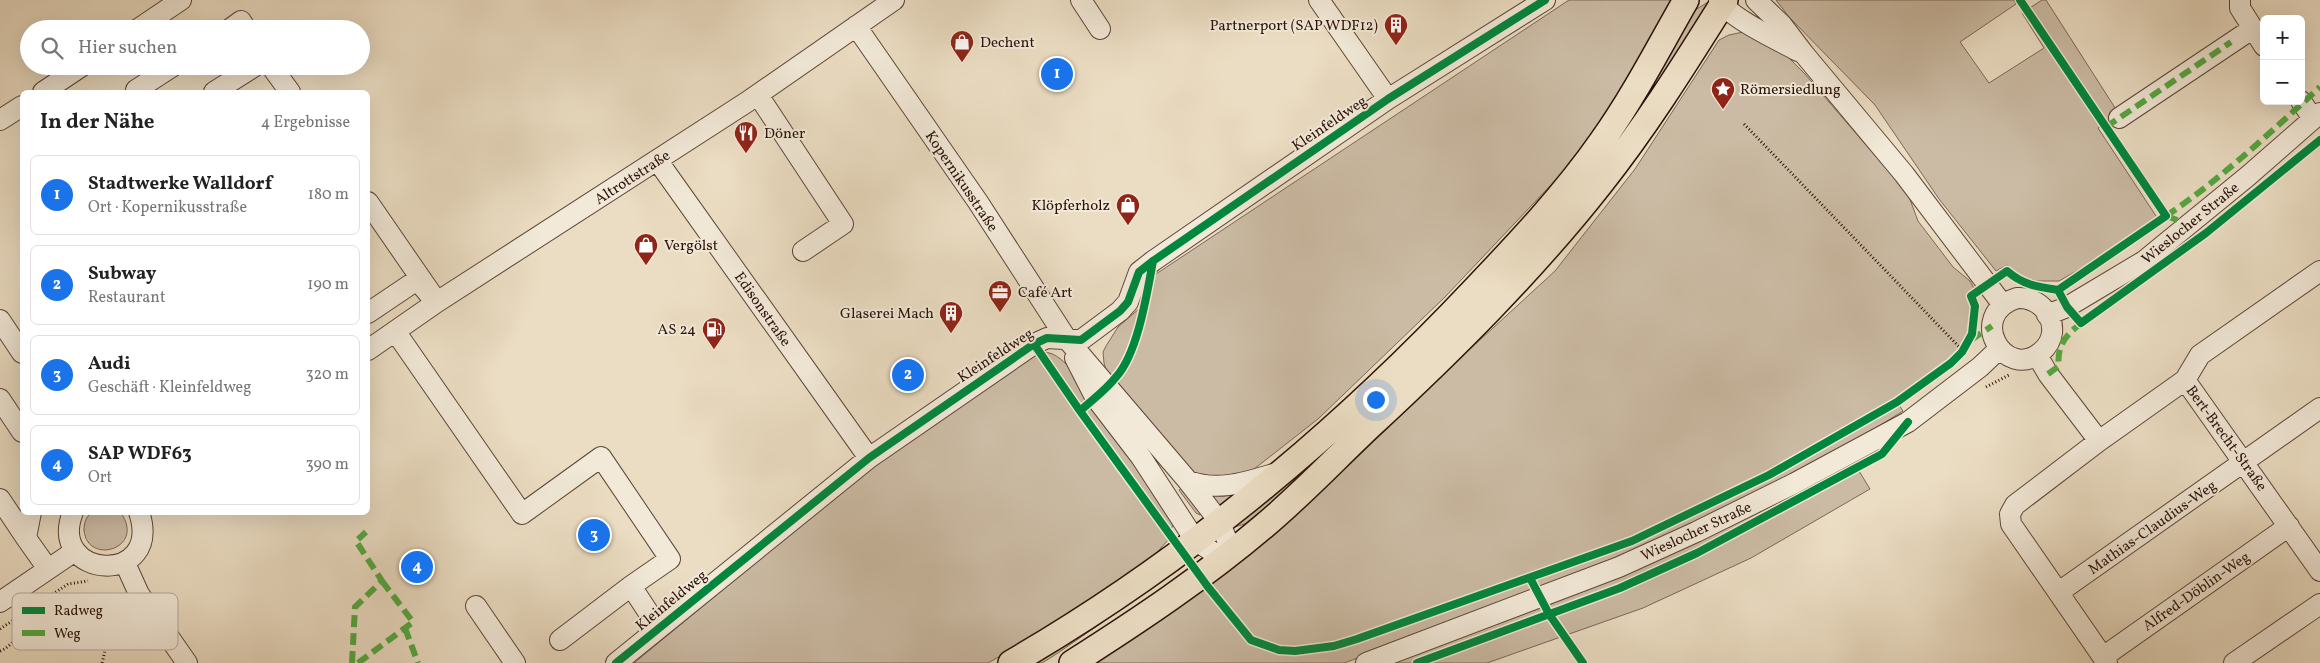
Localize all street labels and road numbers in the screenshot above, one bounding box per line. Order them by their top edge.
street label: Kleinfeldweg [1288,91,1372,157]
street label: Kopernikusstraße [919,127,1002,236]
street label: Altrottstraße [591,146,675,211]
street label: Wieslocher Straße [2138,178,2244,270]
street label: Edisonstraße [728,268,795,351]
street label: Kleinfeldweg [954,324,1038,389]
street label: Bert-Brecht-Straße [2180,382,2271,496]
street label: Mathias-Claudius-Weg [2084,476,2222,581]
street label: Wieslocher Straße [1638,497,1756,567]
street label: Alfred-Döblin-Weg [2139,547,2255,637]
street label: Kleinfeldweg [632,566,712,637]

